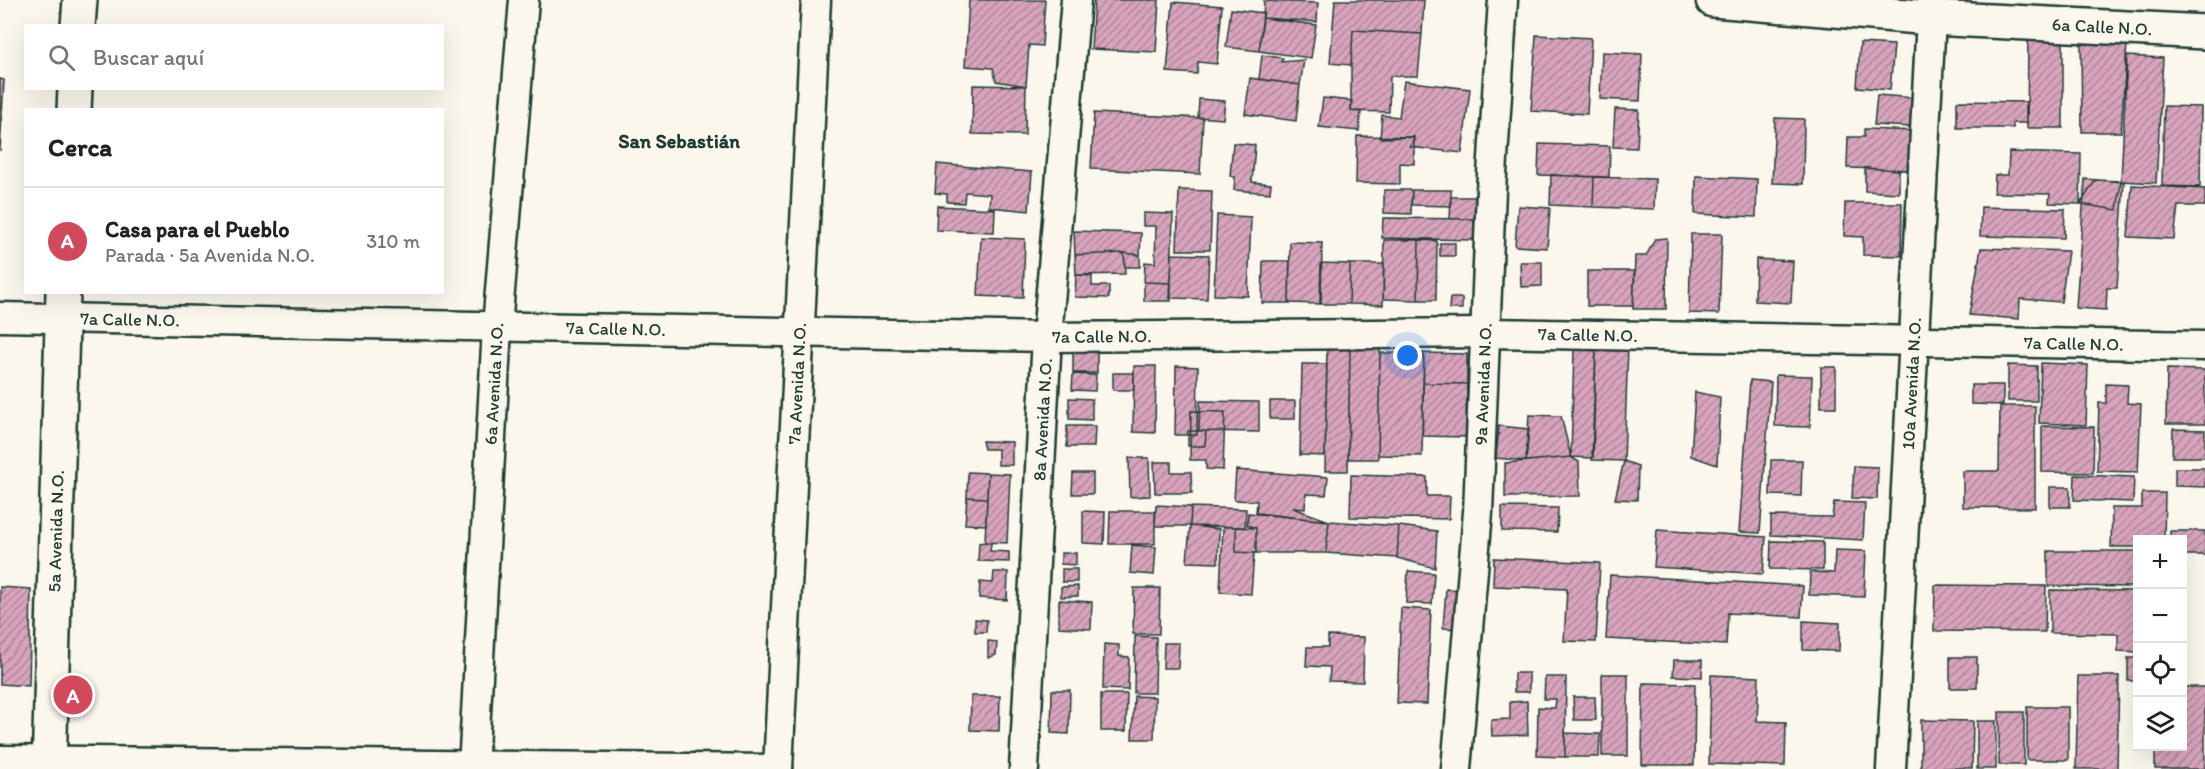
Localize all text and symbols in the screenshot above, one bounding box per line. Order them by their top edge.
street label: 6a Calle N.O. [2051,13,2153,40]
search box [24,24,444,90]
icon: search [45,41,78,74]
text: Buscar aquí [93,44,204,71]
district label: San Sebastián [618,129,740,153]
text: Cerca [48,131,112,163]
text: Casa para el Pueblo [105,216,289,243]
text: A [61,229,74,253]
text: 310 m [366,229,420,253]
text: Parada · 5a Avenida N.O. [105,243,315,267]
street label: 7a Calle N.O. [80,308,180,331]
street label: 7a Calle N.O. [566,317,666,341]
street label: 10a Avenida N.O. [1897,317,1926,450]
street label: 6a Avenida N.O. [480,321,508,445]
street label: 7a Avenida N.O. [783,322,811,445]
street label: 9a Avenida N.O. [1470,322,1497,446]
street label: 7a Calle N.O. [1538,323,1638,347]
street label: 7a Calle N.O. [1052,325,1152,348]
street label: 7a Calle N.O. [2024,332,2124,356]
your location [1393,341,1422,370]
street label: 8a Avenida N.O. [1028,357,1057,482]
street label: 5a Avenida N.O. [43,469,69,593]
map controls [2133,535,2187,751]
button: + [2133,535,2187,589]
button: − [2133,589,2187,643]
button: locate [2133,643,2187,697]
pin: A [54,672,92,718]
button: layers [2133,697,2187,751]

